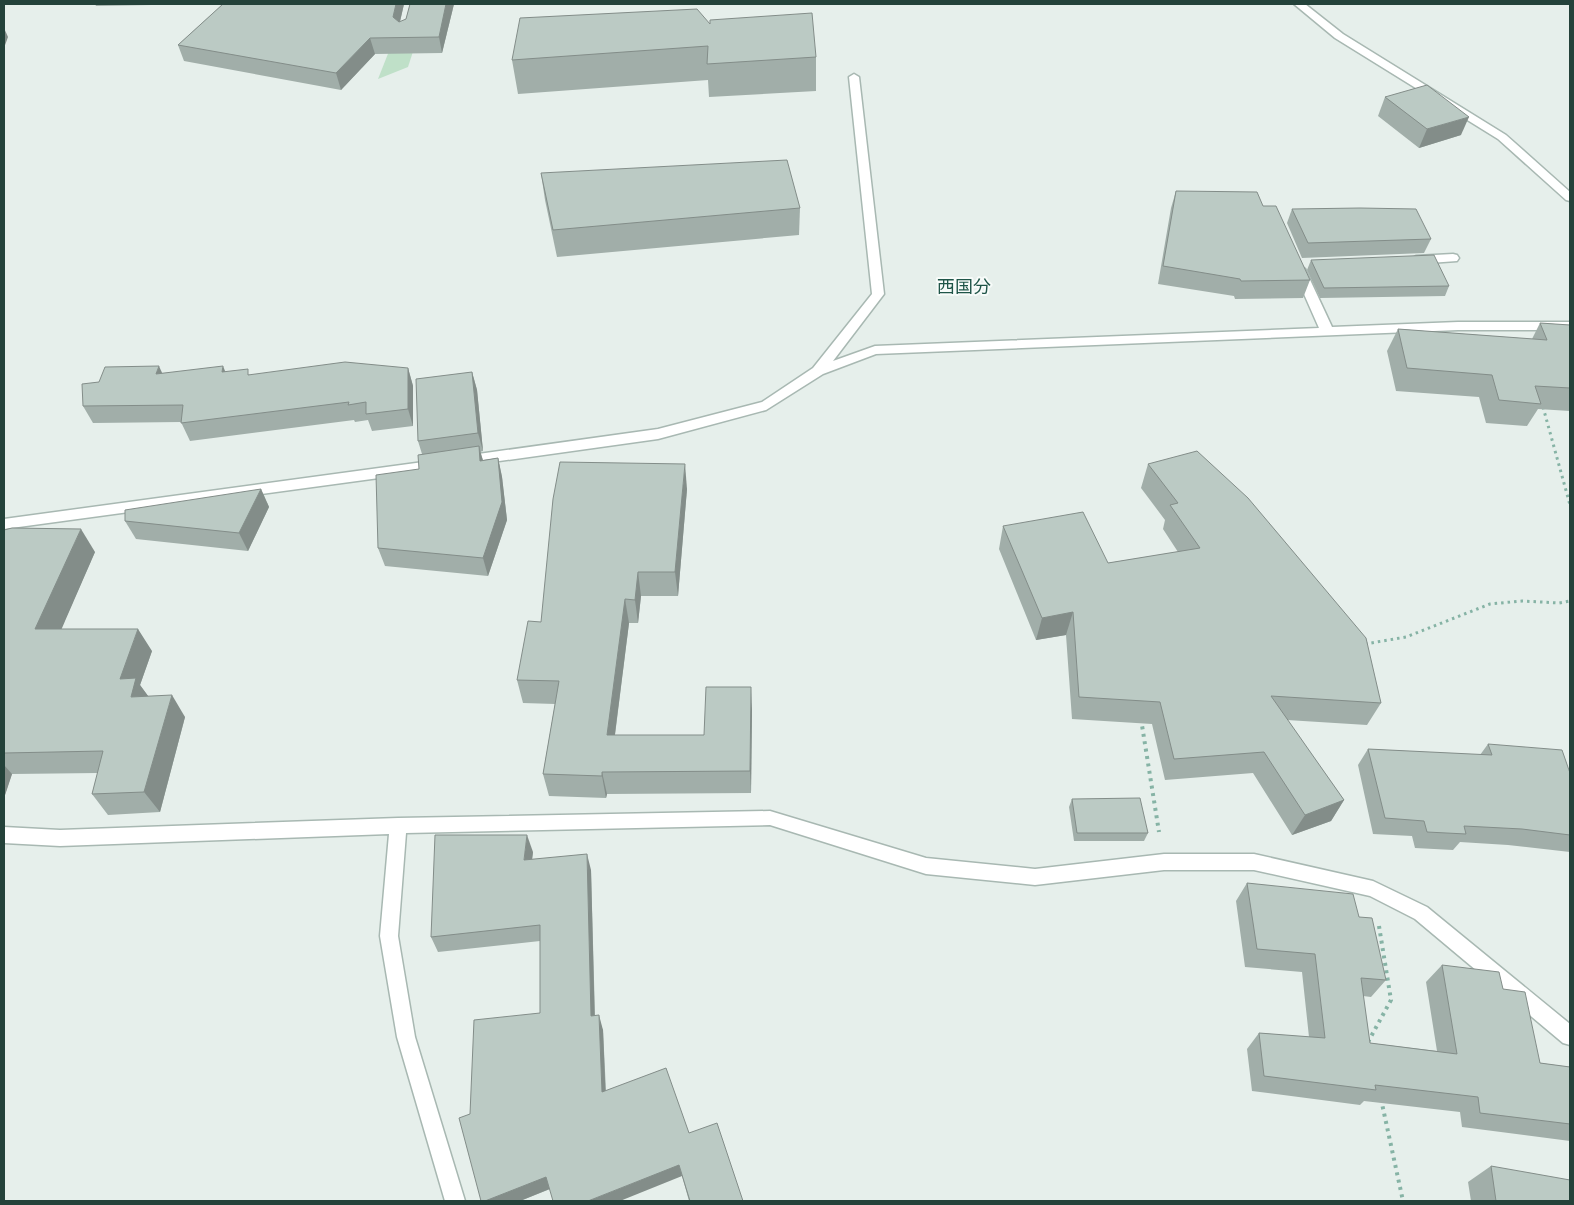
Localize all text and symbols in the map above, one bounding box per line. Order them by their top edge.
district label: 西国分 [937,276,991,298]

